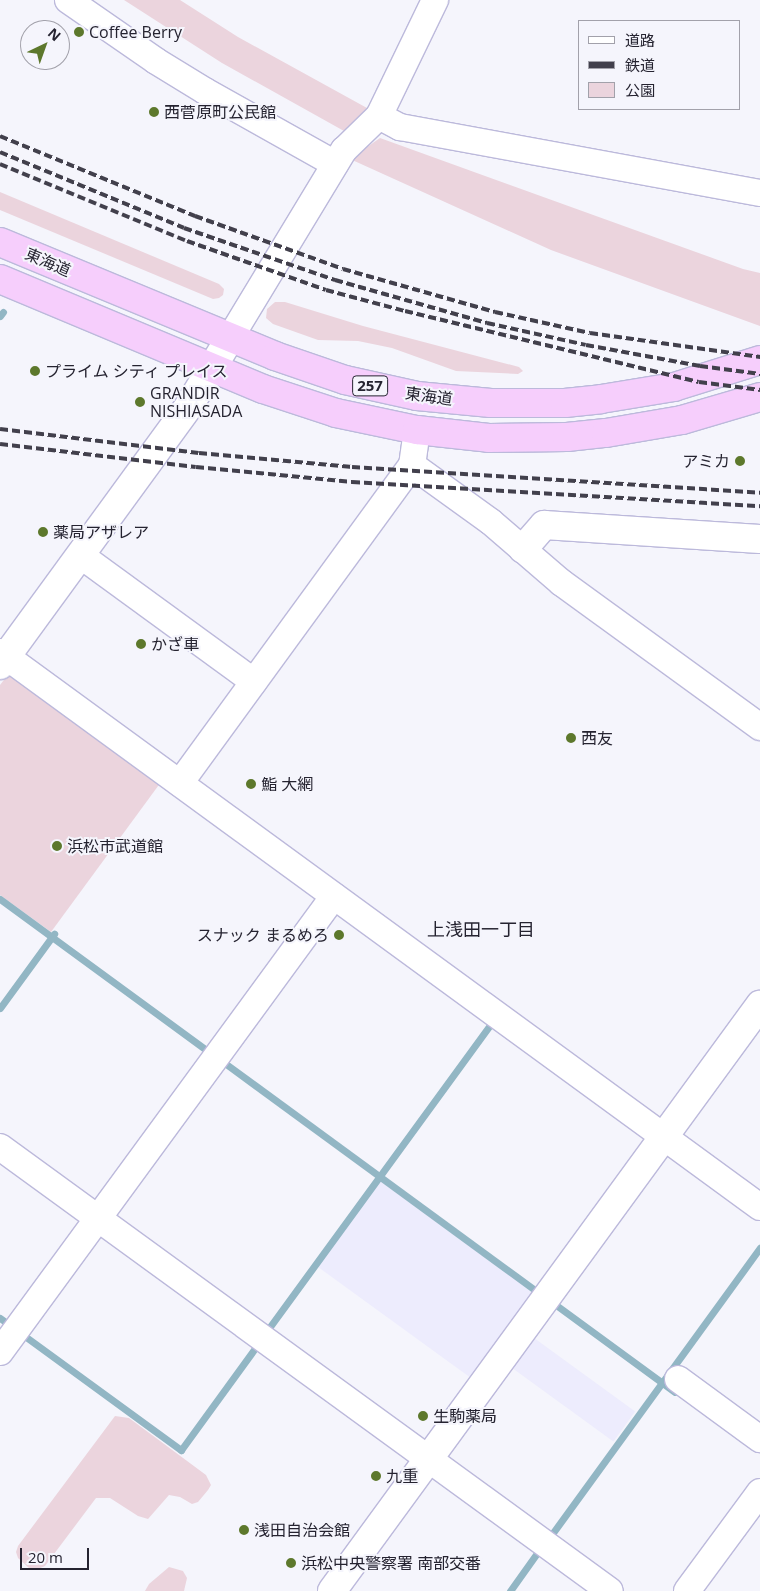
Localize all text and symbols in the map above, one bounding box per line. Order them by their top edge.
north arrow [20,20,70,70]
legend [578,20,740,110]
place label: Coffee Berry [89,22,182,42]
text: N [44,23,65,45]
marker: Coffee Berry [73,26,85,38]
text: 道路 [625,30,655,50]
text: 鉄道 [625,55,655,75]
text: 公園 [625,80,655,100]
place label: 西菅原町公民館 [164,102,276,122]
marker: 西菅原町公民館 [148,106,160,118]
street label: 東海道 [22,244,74,280]
place label: プライム シティ プレイス [45,361,229,381]
marker: プライム シティ プレイス [29,365,41,377]
road number: 257 [351,374,389,398]
place label: GRANDIR NISHIASADA [150,383,242,421]
street label: 東海道 [404,383,454,409]
marker: GRANDIR NISHIASADA [134,396,146,408]
place label: アミカ [682,451,730,471]
marker: アミカ [734,455,746,467]
place label: 薬局アザレア [53,522,149,542]
marker: 薬局アザレア [37,526,49,538]
place label: かざ車 [151,634,199,654]
marker: かざ車 [135,638,147,650]
place label: 西友 [581,728,613,748]
marker: 西友 [565,732,577,744]
place label: 鮨 大網 [261,774,313,794]
marker: 鮨 大網 [245,778,257,790]
place label: 浜松市武道館 [67,836,163,856]
marker: 浜松市武道館 [51,840,63,852]
district label: 上浅田一丁目 [427,918,535,940]
place label: スナック まるめろ [197,925,329,945]
marker: スナック まるめろ [333,929,345,941]
place label: 生駒薬局 [433,1406,497,1426]
marker: 生駒薬局 [417,1410,429,1422]
place label: 九重 [386,1466,418,1486]
marker: 九重 [370,1470,382,1482]
place label: 浅田自治会館 [254,1520,350,1540]
marker: 浅田自治会館 [238,1524,250,1536]
scale bar [22,1538,91,1570]
text: 20 m [28,1547,63,1567]
place label: 浜松中央警察署 南部交番 [301,1553,481,1573]
marker: 浜松中央警察署 南部交番 [285,1557,297,1569]

